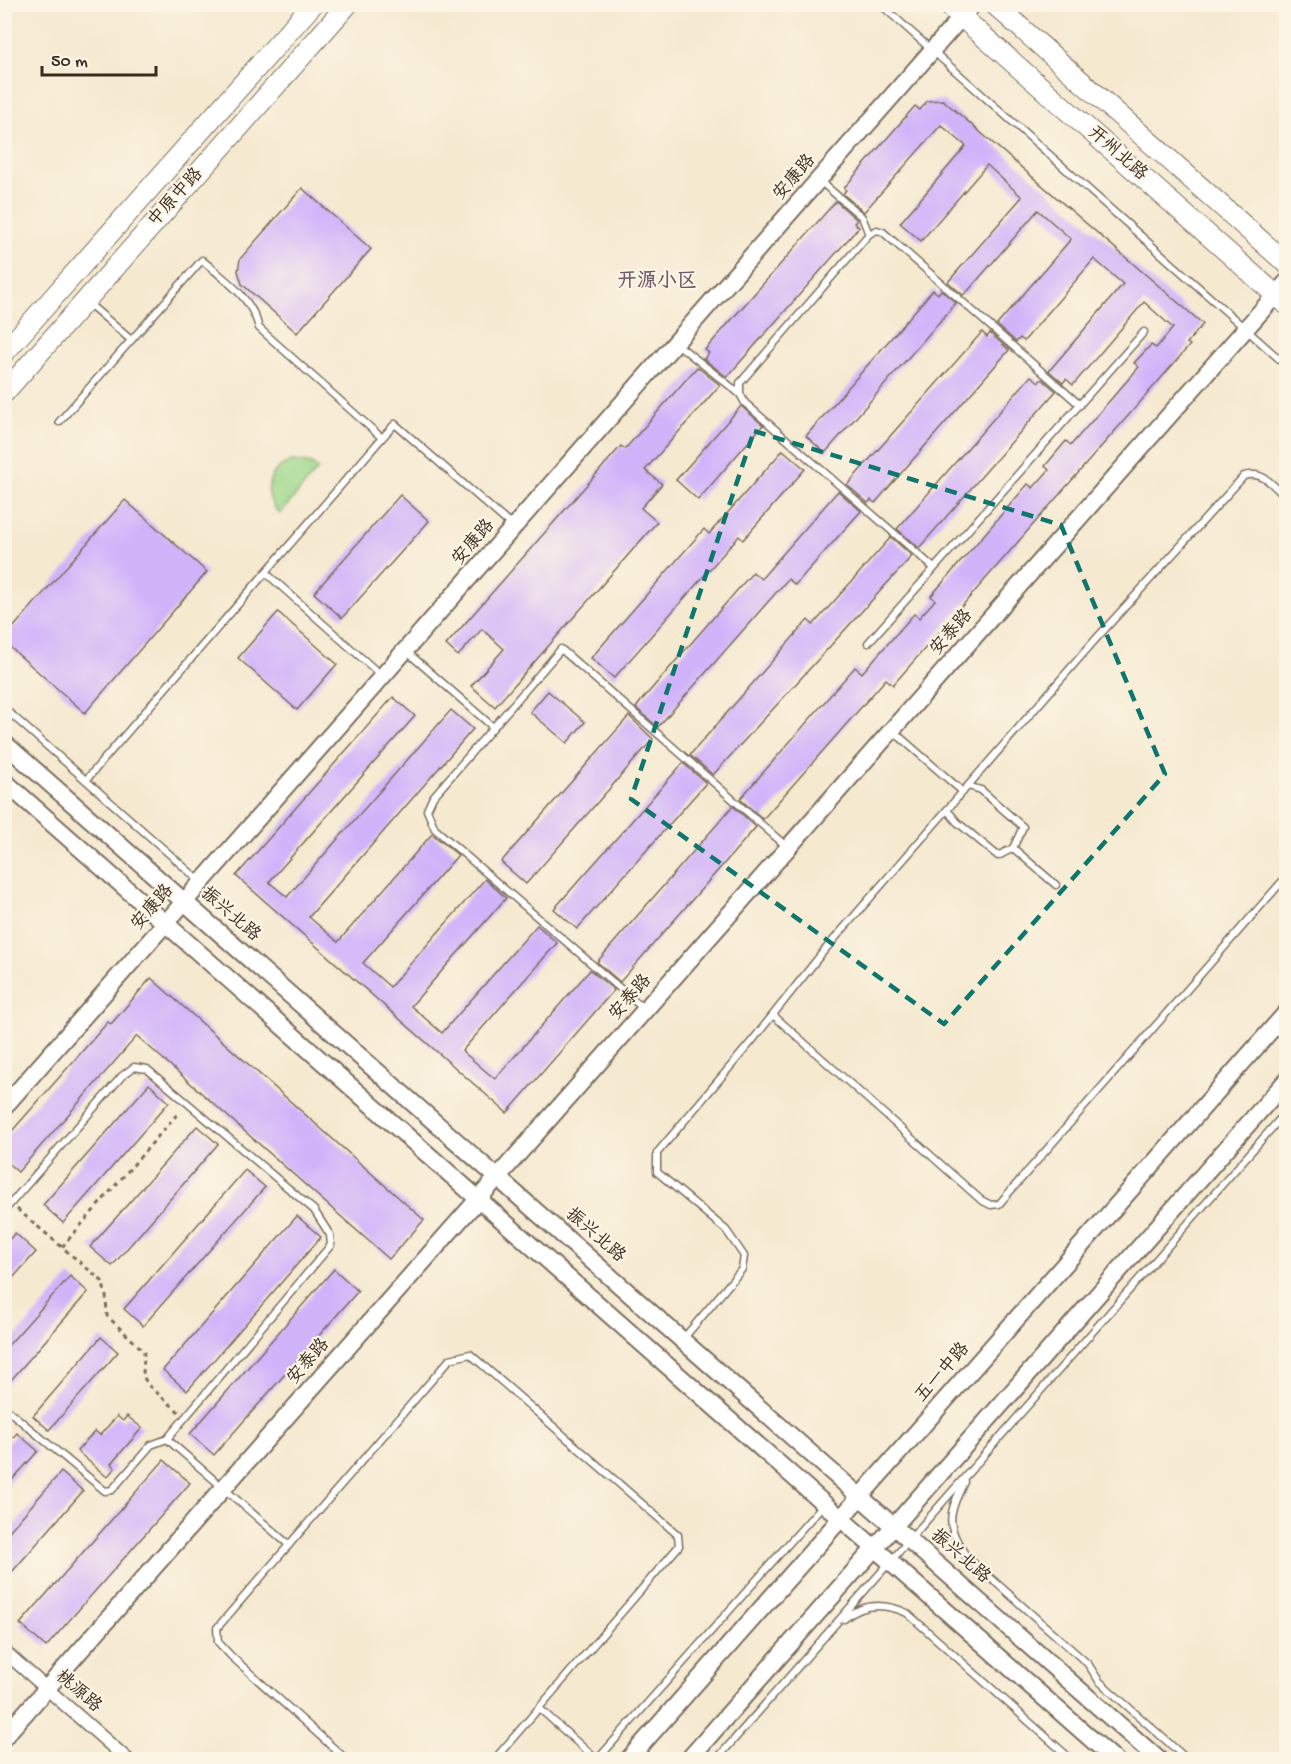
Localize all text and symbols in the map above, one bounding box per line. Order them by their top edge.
scale bar [42,39,156,77]
text: 50 m [51,52,88,73]
street label: 开州北路 [1083,122,1152,186]
street label: 安康路 [768,149,821,205]
street label: 中原中路 [143,164,208,232]
district label: 开源小区 [617,270,697,294]
street label: 安康路 [447,514,500,570]
street label: 安泰路 [926,605,978,660]
street label: 安康路 [126,879,179,935]
street label: 振兴北路 [196,883,265,947]
street label: 安泰路 [605,970,657,1025]
street label: 振兴北路 [561,1204,630,1268]
street label: 安泰路 [283,1334,335,1389]
street label: 五一中路 [911,1338,975,1407]
street label: 振兴北路 [926,1525,995,1589]
street label: 桃源路 [51,1666,106,1718]

